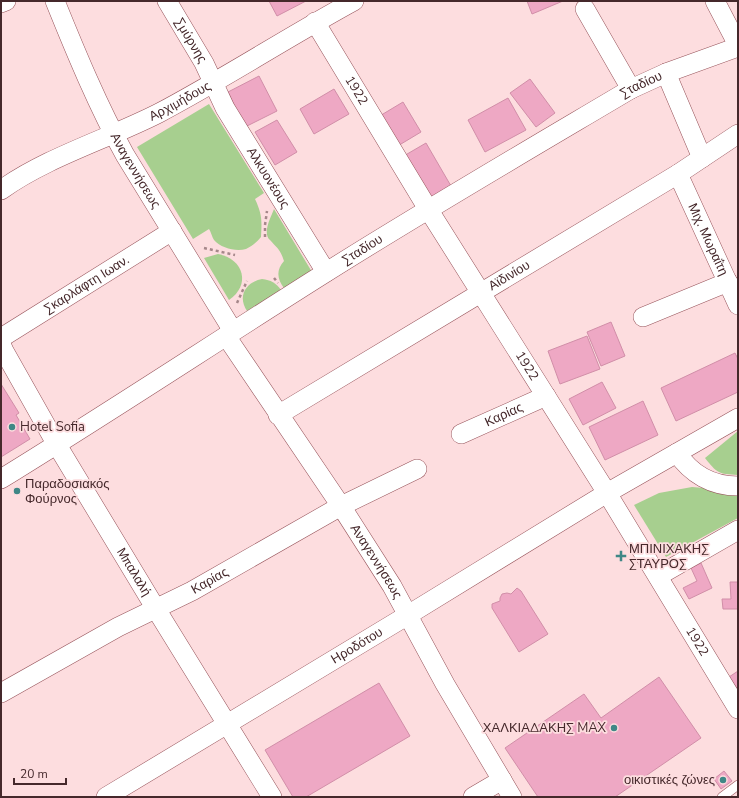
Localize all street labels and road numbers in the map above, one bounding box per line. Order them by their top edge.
street label: Σμύρνης [170,15,211,66]
street label: Σταδίου [617,67,665,103]
street label: 1922 [341,72,372,108]
street label: Αρχιμήδους [146,77,214,126]
street label: Αναγεννήσεως [106,130,165,212]
street label: Αλκυονέους [242,144,294,212]
street label: Μιχ. Μωραΐτη [684,200,732,279]
street label: Σταδίου [339,230,386,269]
street label: Σκαρλάφτη Ιωαν. [41,251,133,318]
street label: Αϊδινίου [485,256,533,295]
street label: 1922 [511,348,543,384]
street label: Καρίας [482,398,526,431]
street label: Αναγεννήσεως [346,521,406,602]
street label: Μπαλαλή [112,545,155,600]
street label: Καρίας [188,563,232,599]
street label: Ηροδότου [328,623,386,668]
street label: 1922 [681,624,713,660]

